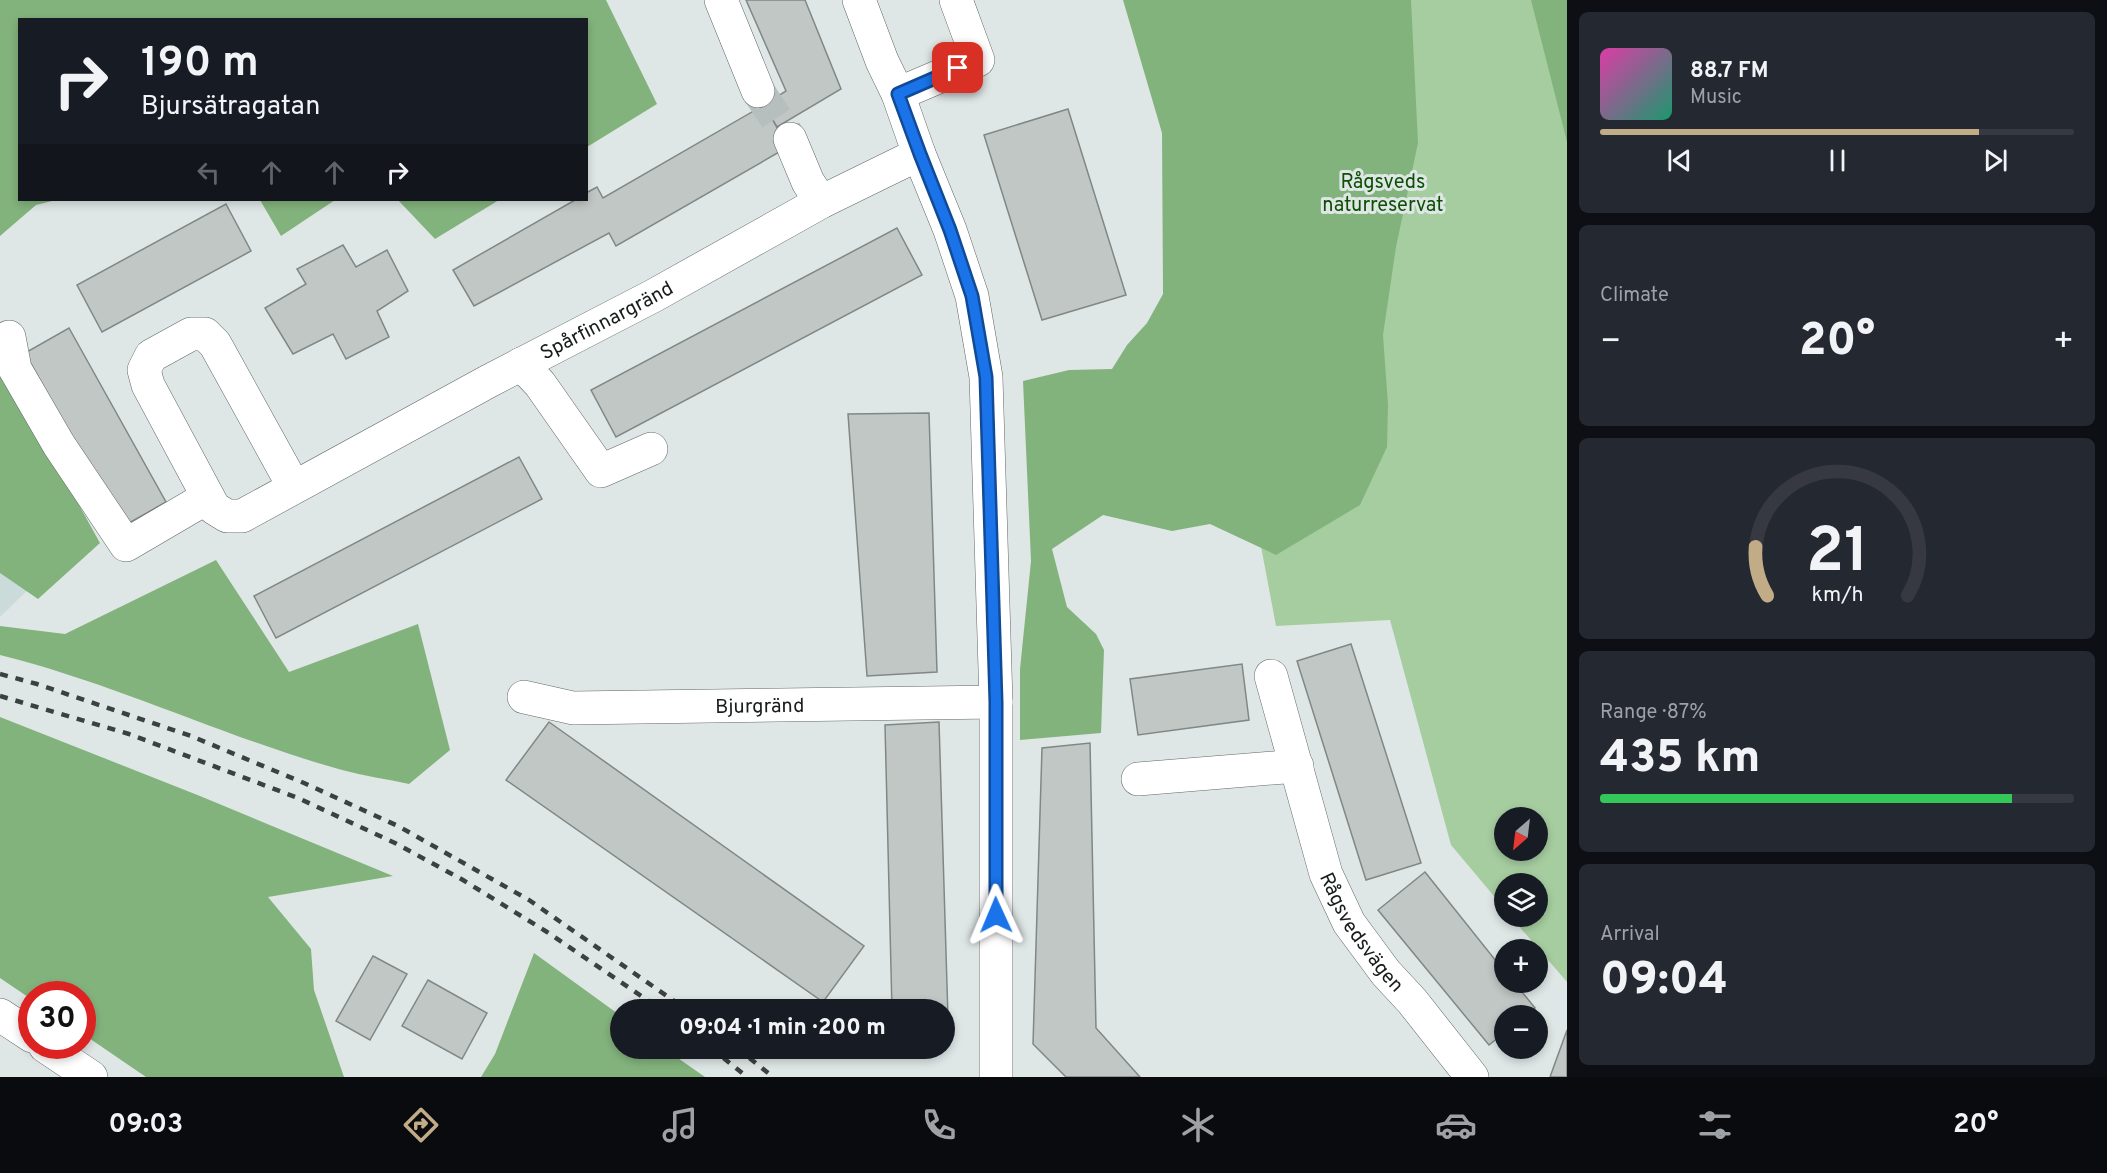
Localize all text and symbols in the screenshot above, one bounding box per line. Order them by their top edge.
text: 190 m [141,38,259,91]
icon: right [42,42,120,120]
pin [932,42,983,93]
icon: arrive [941,51,974,84]
text: 88.7 FM [1690,58,1768,85]
text: Music [1690,85,1742,111]
text: Bjursätragatan [141,90,320,124]
icon: previous [1663,144,1696,177]
icon: pause [1821,144,1854,177]
icon: next [1979,144,2012,177]
icon: left [192,156,225,189]
icon: ahead [255,156,288,189]
icon: ahead [318,156,351,189]
icon: right [381,156,414,189]
park label: Rågsveds naturreservat [1322,170,1444,219]
street label: Spårfinnargränd [536,276,679,367]
text: Climate [1600,283,1669,309]
text: 20° [1799,314,1875,371]
text: − [1600,322,1621,364]
text: + [2053,322,2074,364]
text: 21 [1805,515,1869,594]
text: km/h [1811,582,1863,609]
street label: Bjurgränd [715,694,804,721]
text: Range · 87% [1600,700,1707,726]
text: 435 km [1600,731,1760,788]
north arrow [1494,807,1548,861]
map controls [1494,807,1548,1059]
street label: Rågsvedsvägen [1312,869,1409,999]
button: layers [1494,873,1548,927]
position arrow [964,883,1028,947]
text: Arrival [1600,922,1660,948]
button: + [1494,939,1548,993]
text: 09:04 [1600,953,1728,1010]
speed limit sign: 30 [18,981,96,1059]
button: − [1494,1005,1548,1059]
text: 09:04 · 1 min · 200 m [679,1015,886,1042]
icon: directions [400,1104,442,1146]
icon: music [659,1104,701,1146]
icon: phone [918,1104,960,1146]
icon: climate [1177,1104,1219,1146]
icon: car [1435,1104,1477,1146]
icon: filters [1694,1104,1736,1146]
text: 09:03 [108,1108,183,1142]
text: 20° [1953,1108,1999,1142]

